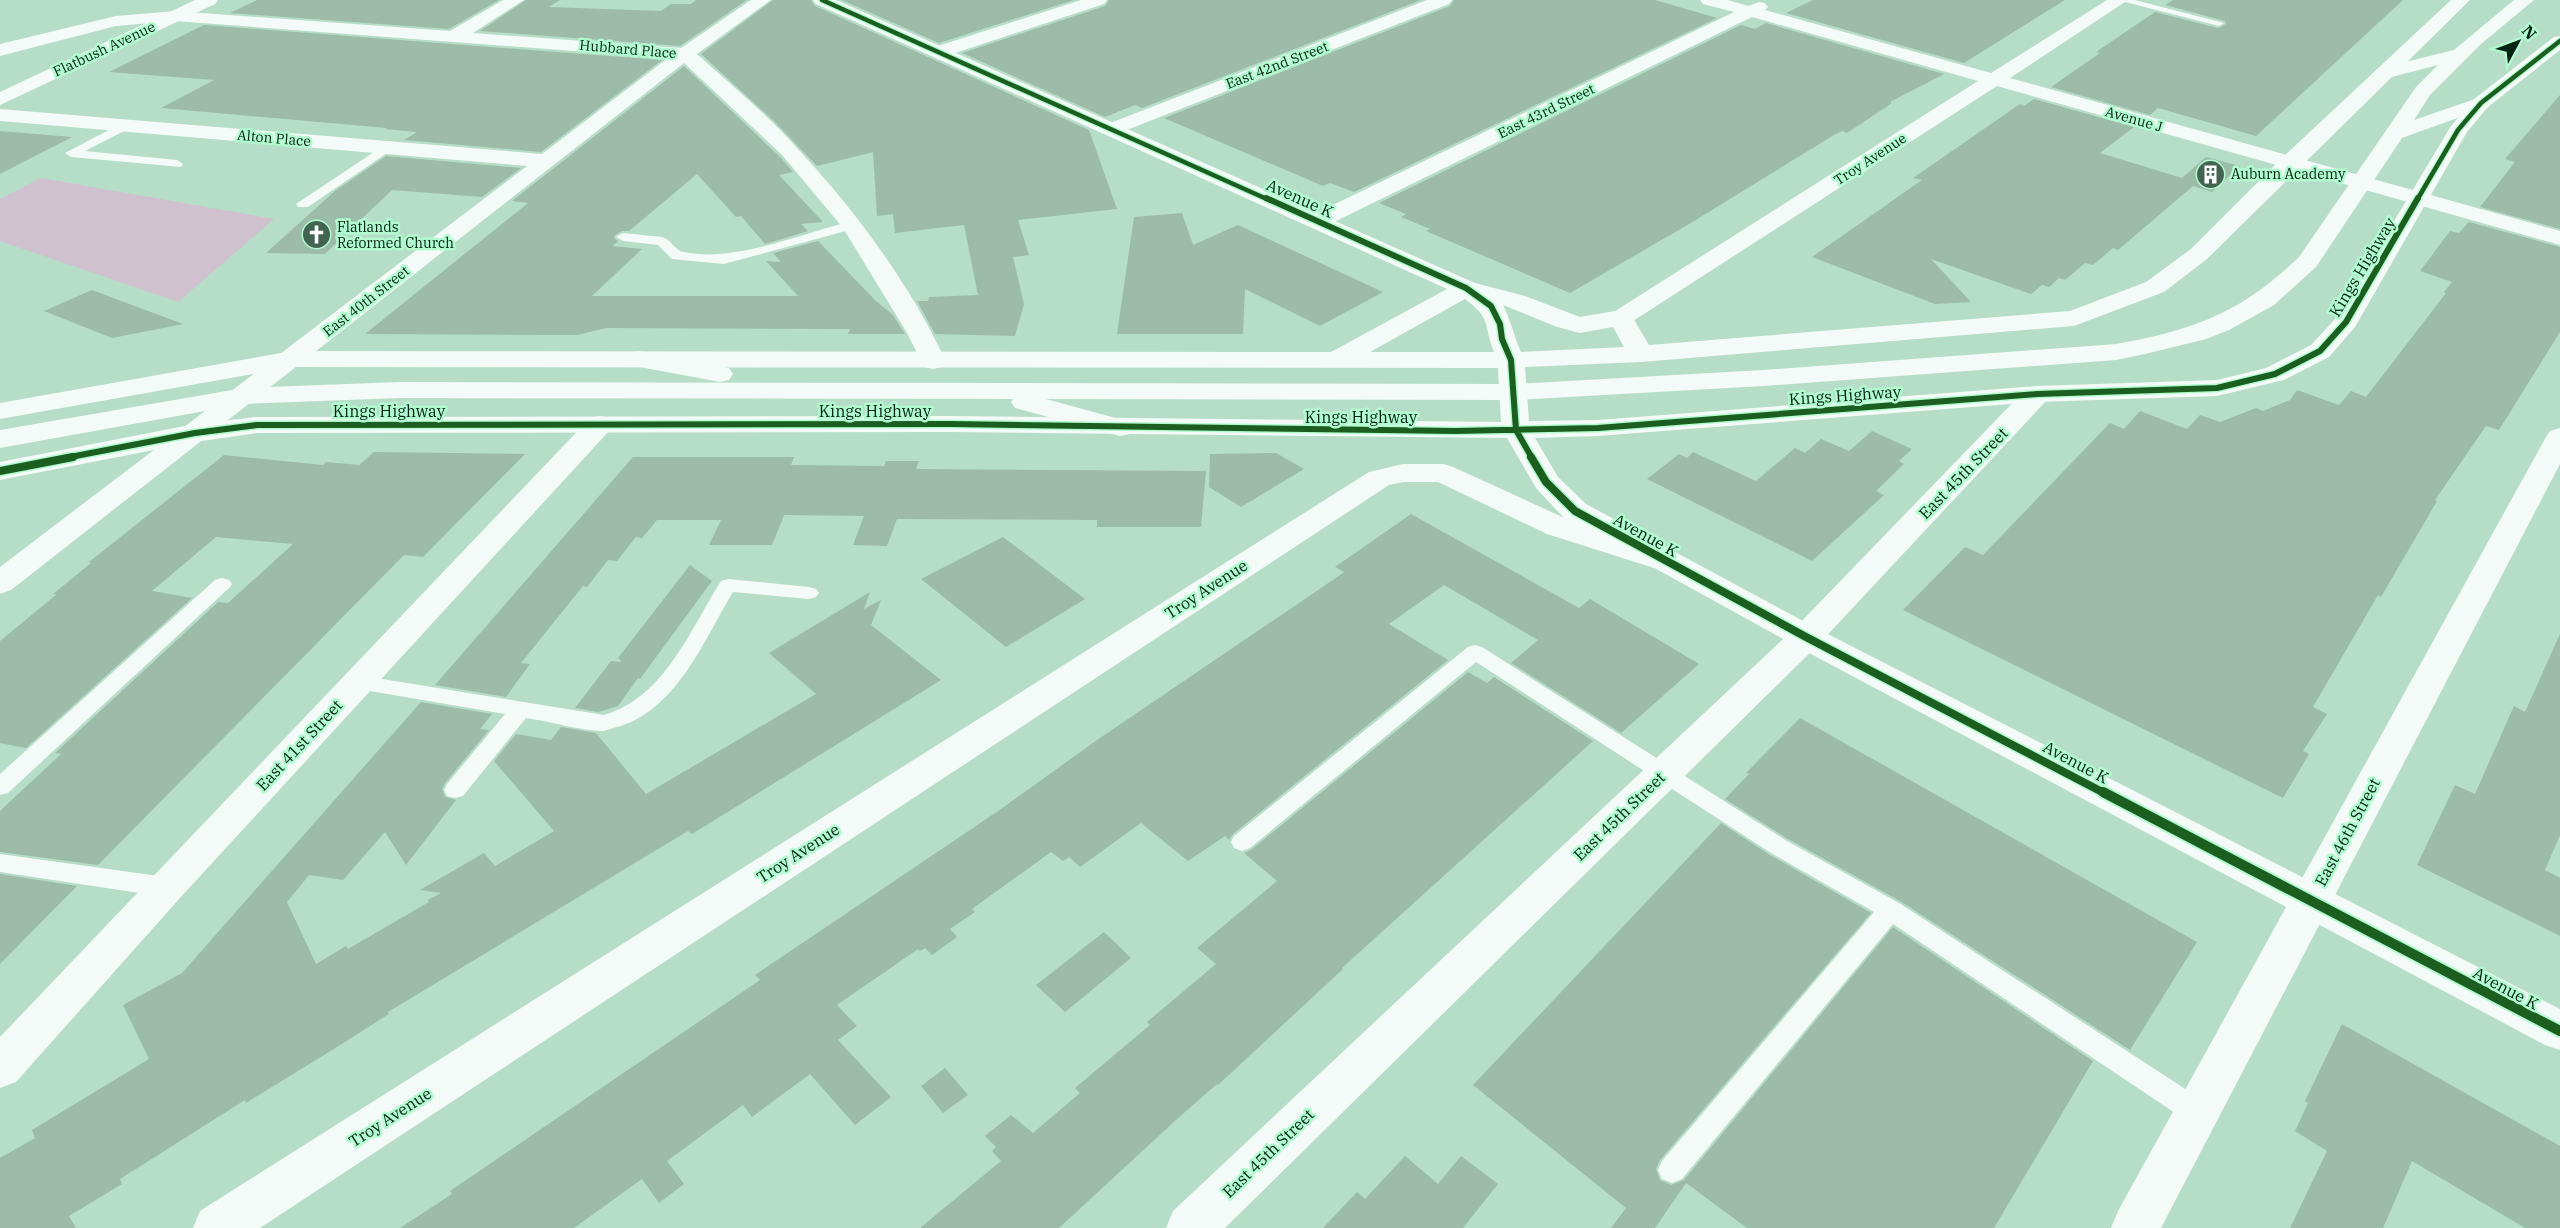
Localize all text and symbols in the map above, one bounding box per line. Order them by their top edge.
north arrow [2488,12,2548,72]
street label: Flatbush Avenue [50,17,158,81]
text: N [2518,21,2541,43]
street label: Hubbard Place [579,36,677,62]
street label: East 42nd Street [1223,37,1331,93]
street label: East 43rd Street [1495,80,1597,142]
street label: Avenue J [2103,102,2165,136]
street label: Alton Place [236,126,312,150]
street label: Troy Avenue [1830,129,1910,189]
building icon: Auburn Academy [2194,158,2226,190]
place label: Auburn Academy [2231,165,2346,183]
street label: Avenue K [1263,174,1337,222]
street label: Kings Highway [2324,213,2400,320]
place label: Flatlands Reformed Church [337,218,454,252]
church icon: Flatlands Reformed Church [300,219,332,251]
street label: East 40th Street [319,262,413,340]
street label: Kings Highway [1788,381,1902,409]
street label: Kings Highway [333,401,446,421]
street label: Kings Highway [819,401,932,421]
street label: Kings Highway [1305,407,1418,427]
street label: East 45th Street [1914,423,2012,523]
street label: Avenue K [1610,509,1682,561]
street label: Troy Avenue [1161,555,1251,623]
street label: East 41st Street [252,695,347,795]
street label: Avenue K [2040,736,2112,788]
street label: East 45th Street [1569,767,1669,865]
street label: East 46th Street [2310,774,2384,889]
street label: Troy Avenue [753,819,843,887]
street label: Avenue K [2470,962,2542,1014]
street label: Troy Avenue [345,1083,435,1151]
street label: East 45th Street [1218,1104,1318,1202]

